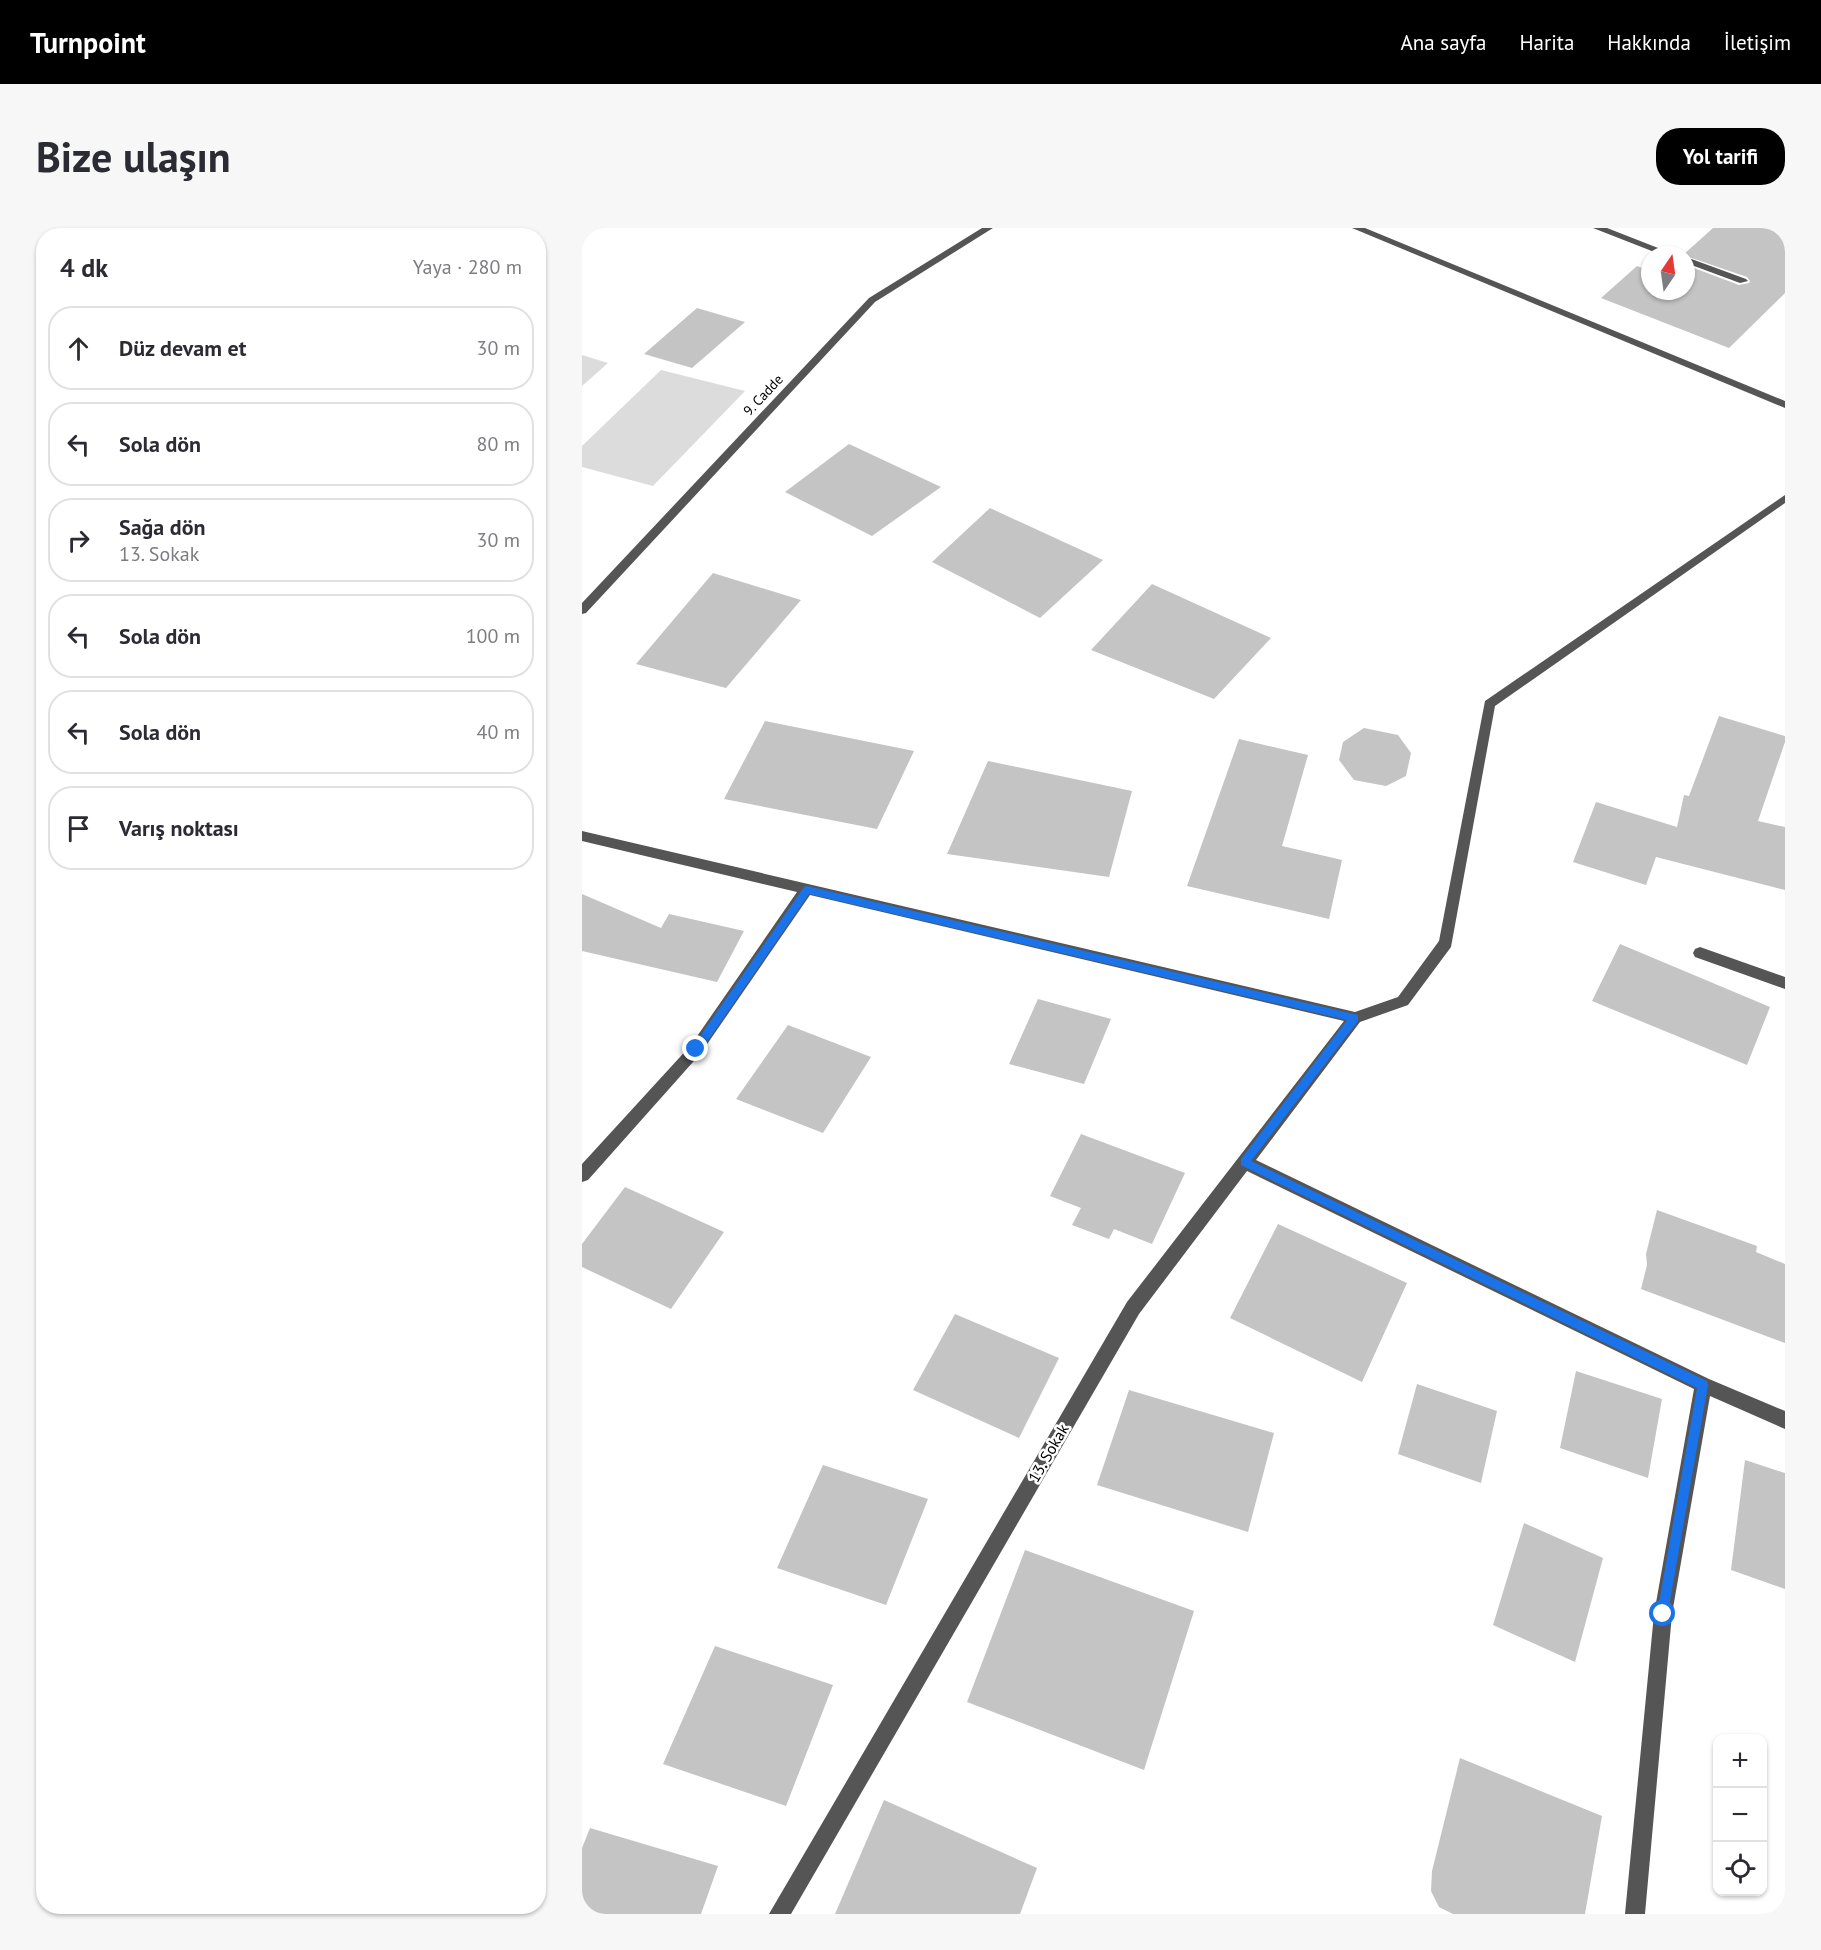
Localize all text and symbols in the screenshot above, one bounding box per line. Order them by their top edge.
text: Turnpoint [30,24,146,61]
text: Ana sayfa [1401,29,1486,56]
text: Harita [1519,29,1574,56]
text: Hakkında [1607,29,1691,56]
text: İletişim [1724,29,1791,56]
button: Yol tarifi [1656,128,1785,185]
text: Bize ulaşın [36,129,231,184]
north arrow [1641,246,1695,300]
text: 4 dk [60,251,108,284]
text: Yaya · 280 m [413,254,522,280]
icon: ahead [62,332,95,365]
text: Düz devam et [119,334,246,362]
text: 30 m [477,335,520,361]
street label: 9. Cadde [739,371,787,419]
icon: left [62,428,95,461]
text: Sola dön [119,430,201,458]
text: 80 m [477,431,520,457]
text: Sağa dön [119,513,206,541]
icon: right [62,524,95,557]
text: 30 m [477,527,520,553]
text: 13. Sokak [119,541,199,567]
icon: left [62,620,95,653]
text: Sola dön [119,622,201,650]
text: 100 m [466,623,520,649]
icon: left [62,716,95,749]
text: Sola dön [119,718,201,746]
text: 40 m [477,719,520,745]
icon: arrive [62,812,95,845]
text: Varış noktası [119,814,239,842]
route end [682,1035,708,1061]
street label: 13. Sokak [1023,1420,1073,1486]
route start [1649,1600,1675,1626]
map controls [1713,1734,1767,1896]
button: + [1713,1734,1767,1788]
button: − [1713,1788,1767,1842]
button: locate [1713,1842,1767,1896]

